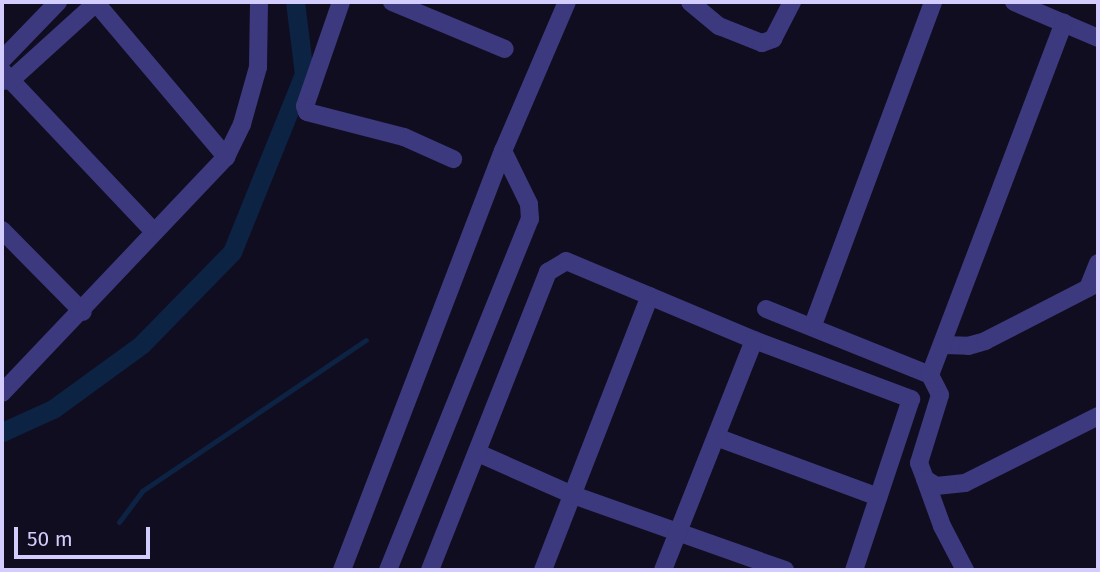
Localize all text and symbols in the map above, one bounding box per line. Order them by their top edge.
scale bar [18,512,154,556]
text: 50 m [27,526,73,552]

